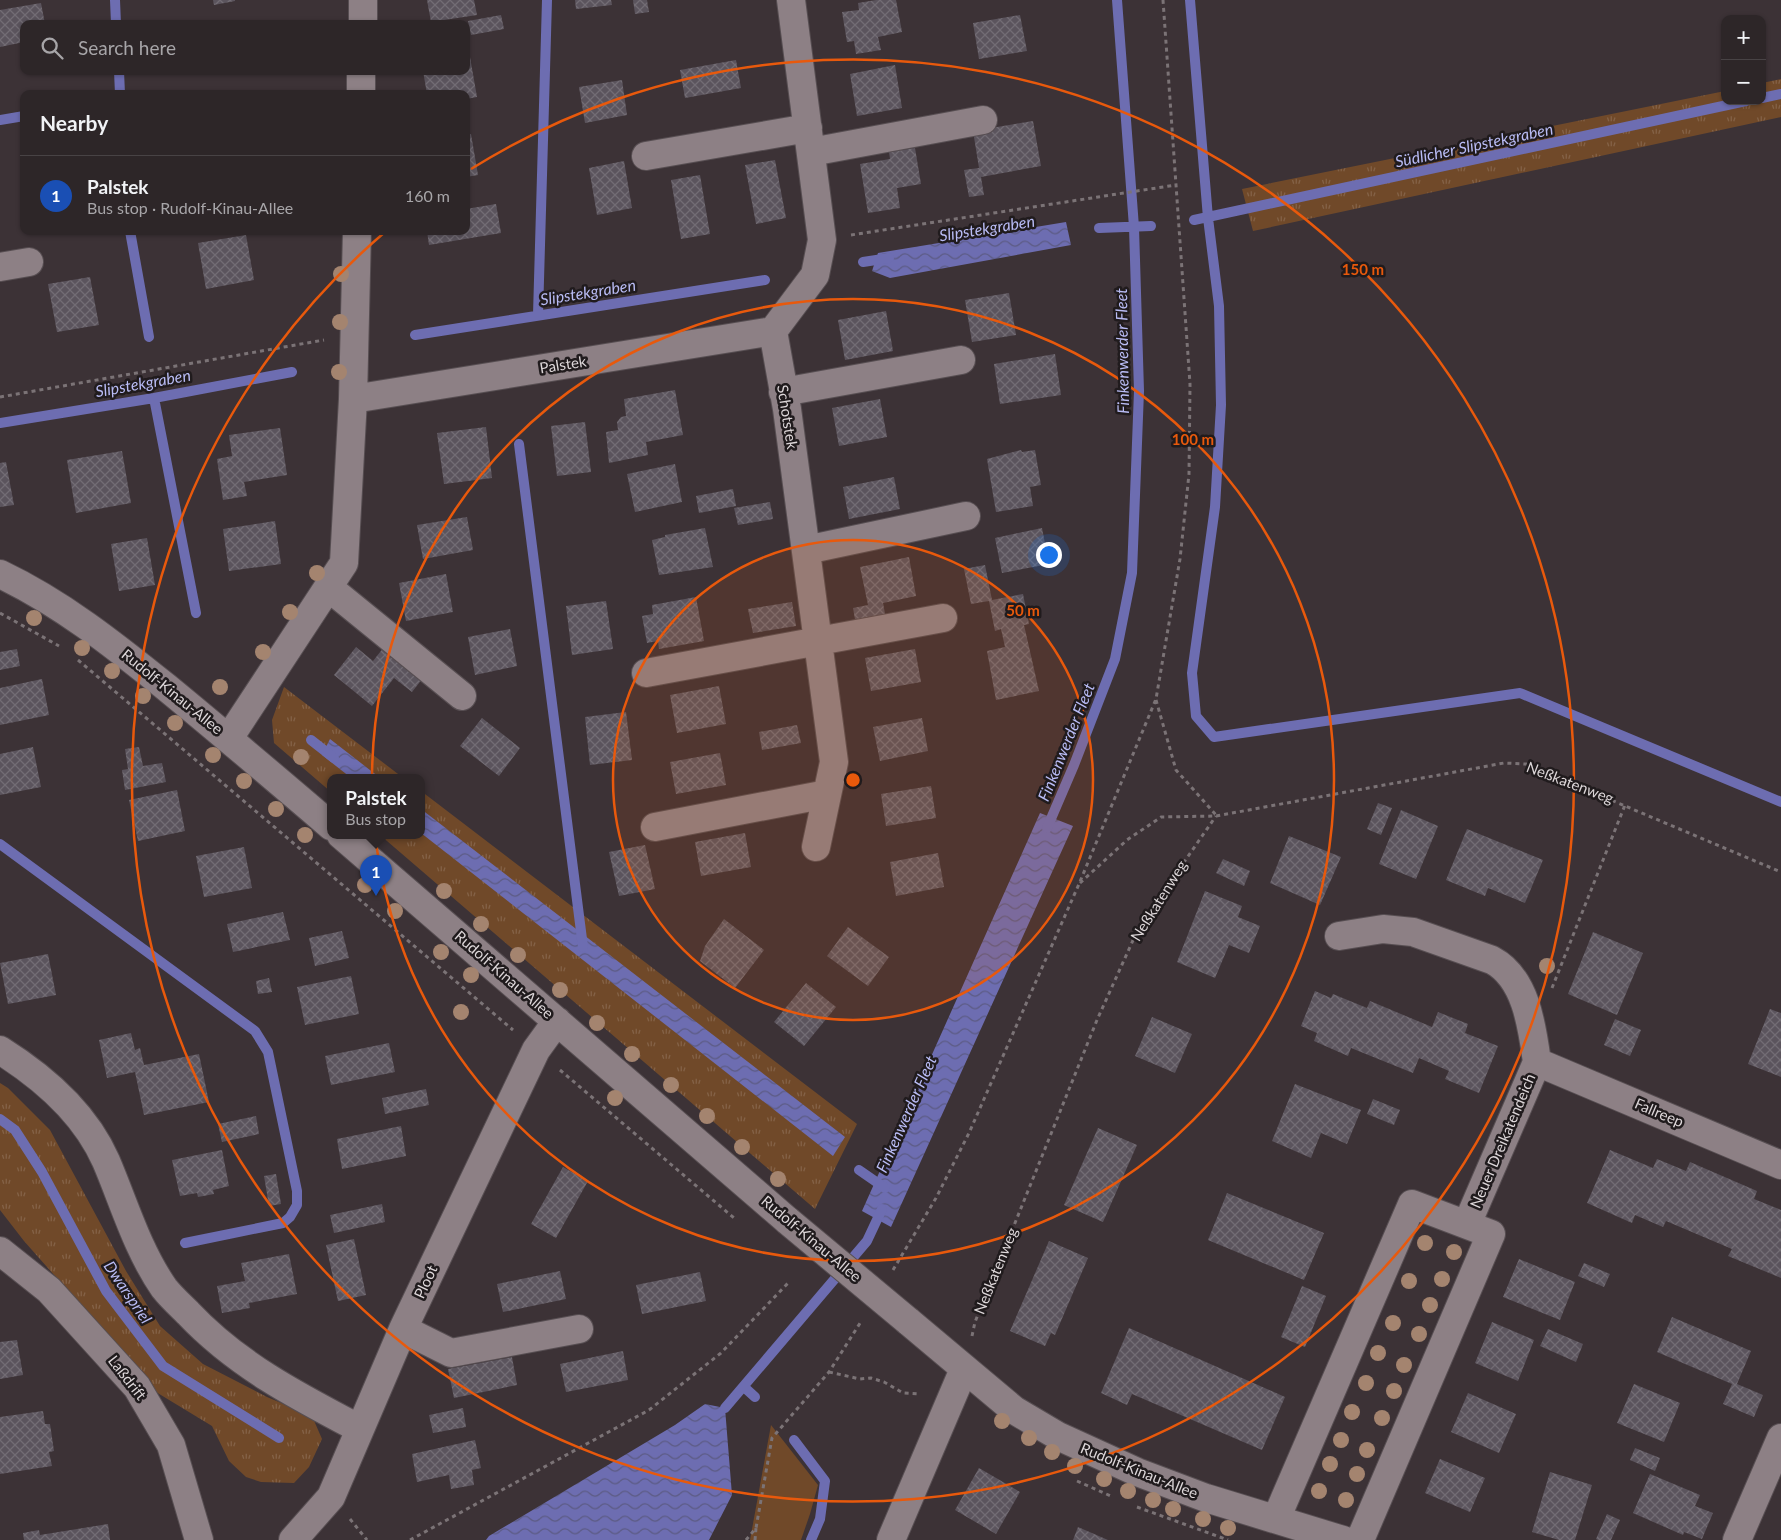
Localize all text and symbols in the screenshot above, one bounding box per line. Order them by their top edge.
map controls [1721,15,1766,105]
button: + [1721,15,1766,60]
search box [20,20,470,75]
icon: search [38,34,66,62]
text: Search here [78,36,176,59]
button: − [1721,60,1766,105]
text: Nearby [40,110,108,135]
water label: Südlicher Slipstekgraben [1393,118,1555,171]
text: Palstek [87,175,148,198]
text: 1 [51,186,61,205]
text: 160 m [405,186,450,205]
text: Bus stop · Rudolf-Kinau-Allee [87,198,293,217]
water label: Slipstekgraben [938,211,1036,244]
text: 150 m [1342,260,1384,278]
water label: Slipstekgraben [539,275,637,308]
water label: Finkenwerder Fleet [1111,288,1132,414]
street label: Palstek [538,351,588,377]
water label: Slipstekgraben [94,365,192,400]
street label: Schotstek [774,383,802,451]
text: 100 m [1172,430,1214,448]
your location [1036,542,1062,568]
text: 50 m [1006,601,1040,619]
street label: Rudolf-Kinau-Allee [118,645,227,738]
water label: Finkenwerder Fleet [1033,680,1098,804]
street label: Neßkatenweg [1524,757,1617,807]
centre of rings [844,771,862,789]
popup [327,774,425,839]
text: Palstek [345,786,407,809]
text: Bus stop [345,809,406,828]
pin: 1 [360,855,392,896]
street label: Neßkatenweg [1126,857,1190,944]
street label: Rudolf-Kinau-Allee [452,926,558,1022]
water label: Finkenwerder Fleet [871,1052,940,1175]
street label: Neuer Dreikatendeich [1466,1071,1539,1211]
street label: Fallreep [1632,1094,1687,1130]
street label: Rudolf-Kinau-Allee [758,1191,865,1285]
street label: Neßkatenweg [970,1225,1021,1317]
water label: Dwarspriel [101,1257,157,1327]
street label: Ploot [410,1261,441,1301]
street label: Laßdrift [105,1352,151,1404]
street label: Rudolf-Kinau-Allee [1078,1438,1201,1502]

